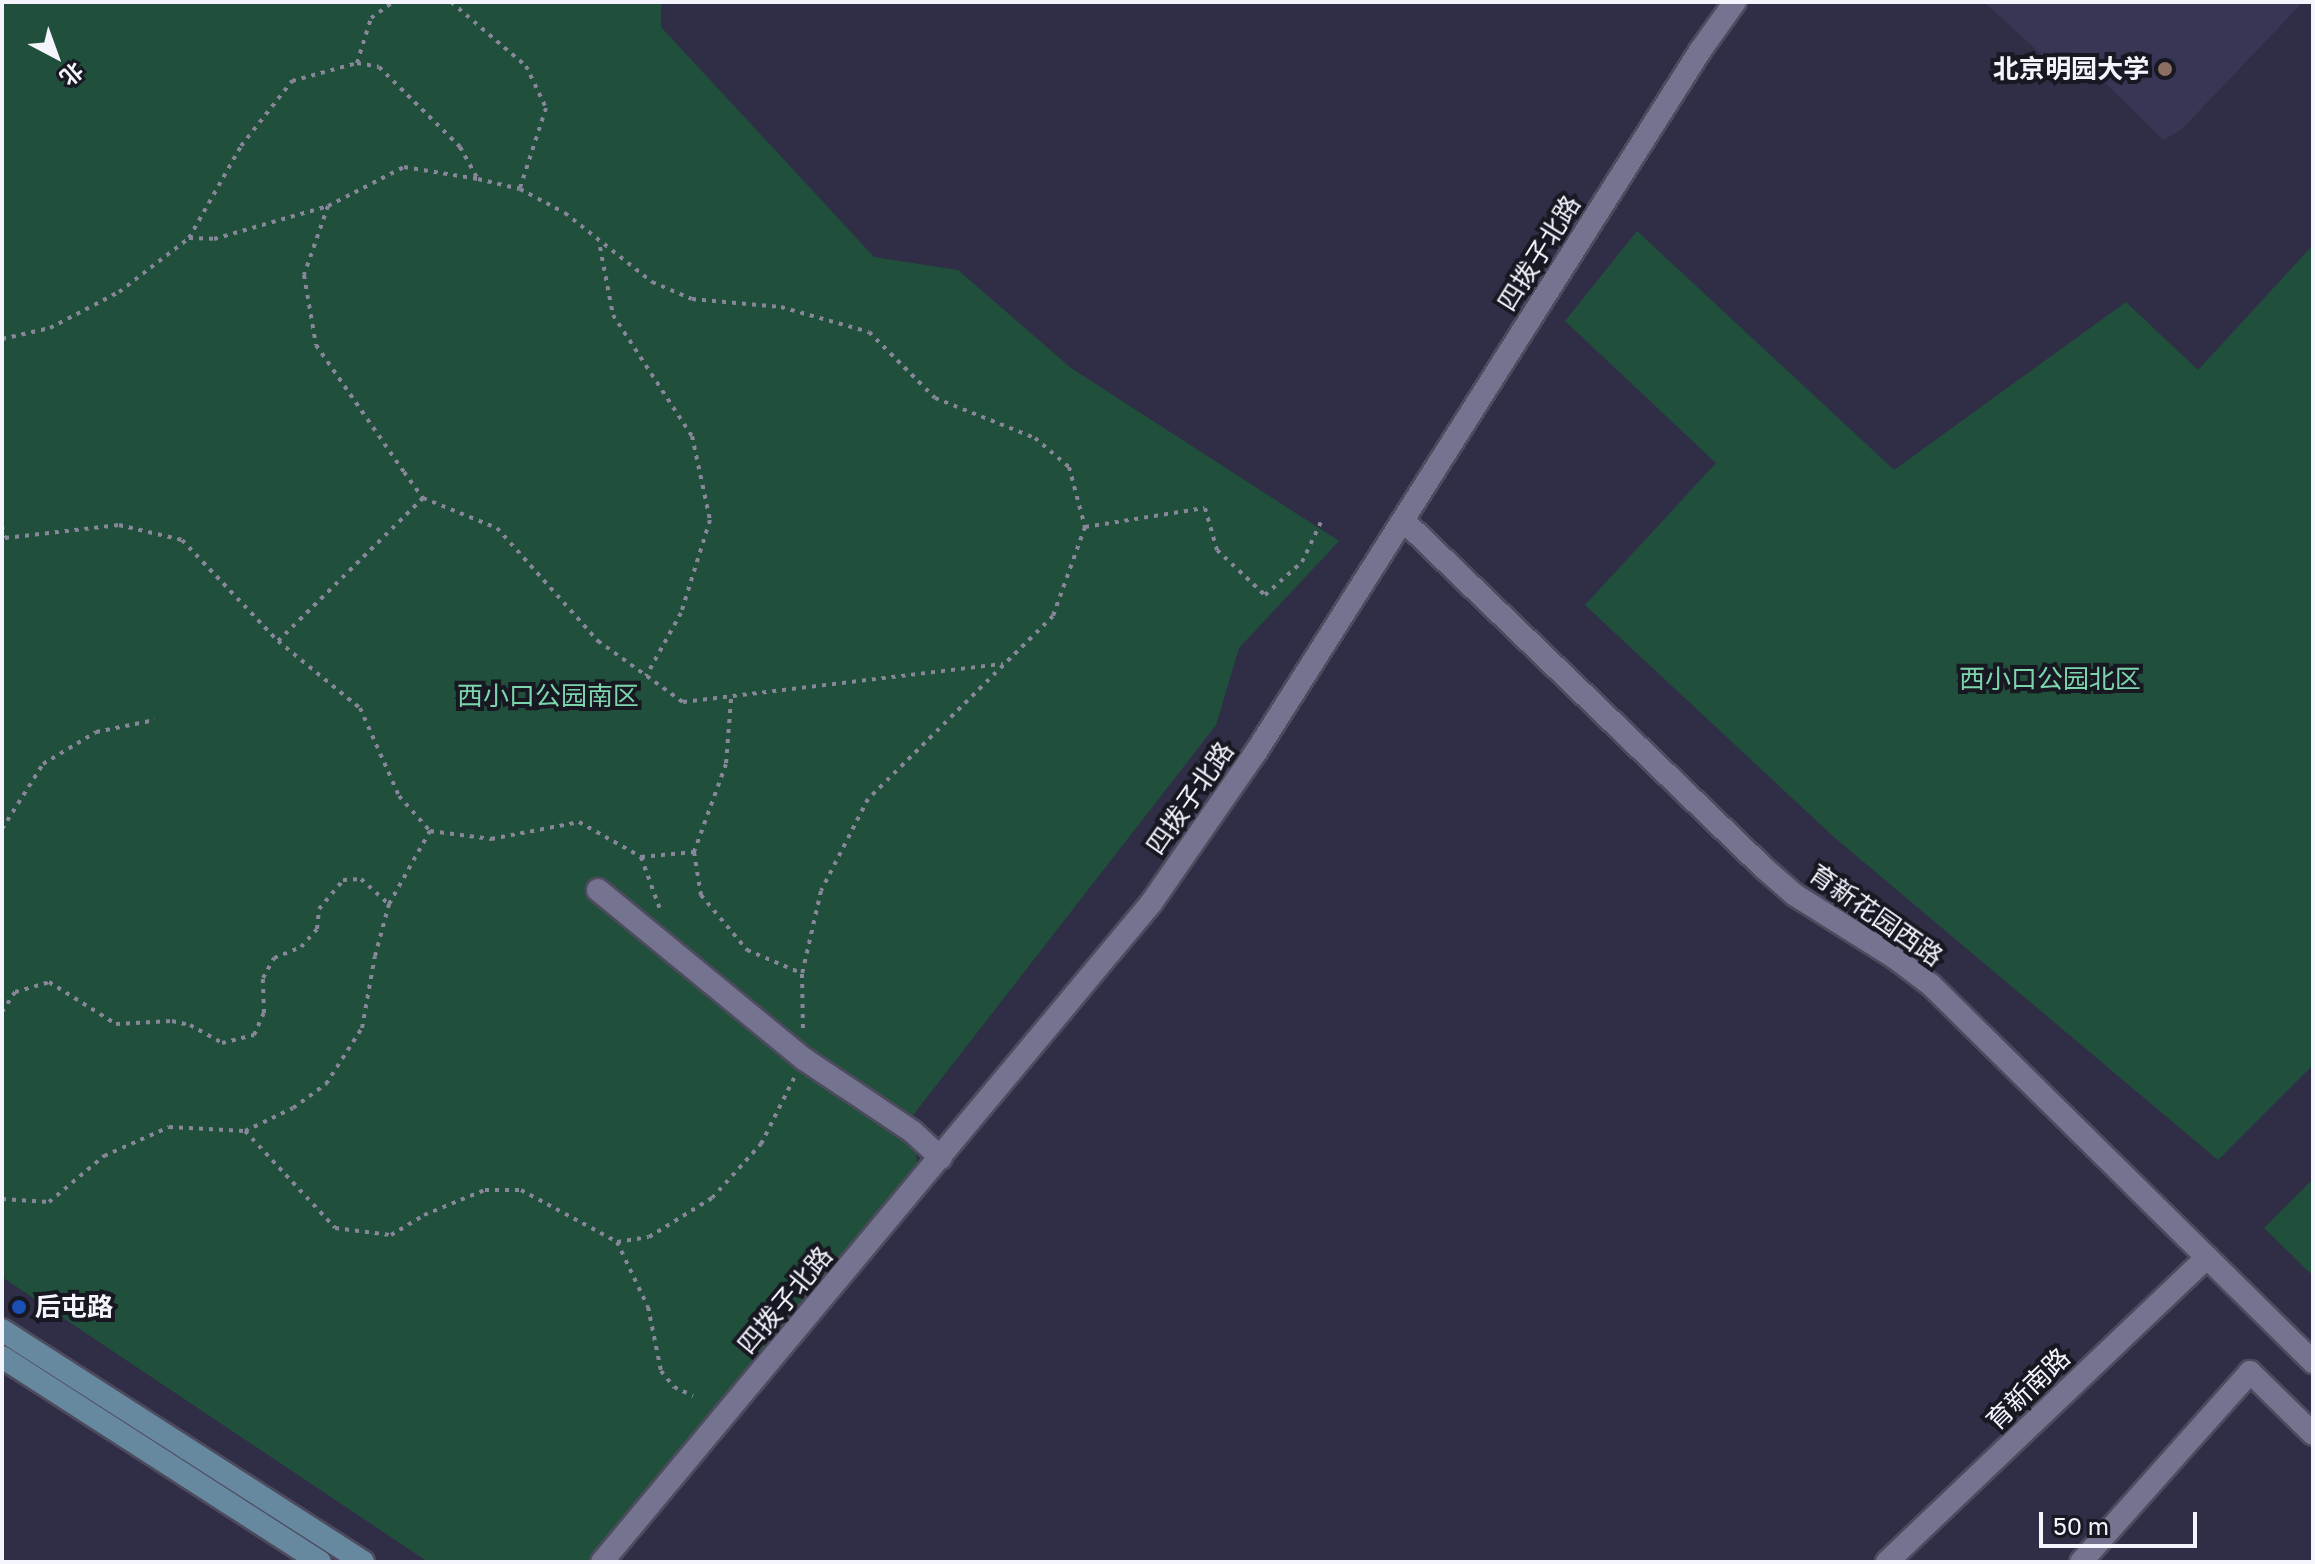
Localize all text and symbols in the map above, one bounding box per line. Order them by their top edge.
north arrow [16,16,96,96]
place label: 北京明园大学 [1993,53,2149,85]
text: 北 [55,57,89,92]
marker: 北京明园大学 [2156,60,2174,78]
street label: 四拨子北路 [1491,190,1587,316]
park label: 西小口公园北区 [1959,663,2141,695]
park label: 西小口公园南区 [457,680,639,712]
street label: 四拨子北路 [1140,736,1240,860]
street label: 育新花园西路 [1803,857,1949,973]
street label: 四拨子北路 [731,1240,839,1360]
place label: 后屯路 [35,1291,113,1323]
marker: 后屯路 [10,1298,28,1316]
street label: 育新南路 [1980,1342,2076,1436]
scale bar [2043,1496,2201,1546]
text: 50 m [2053,1511,2109,1540]

